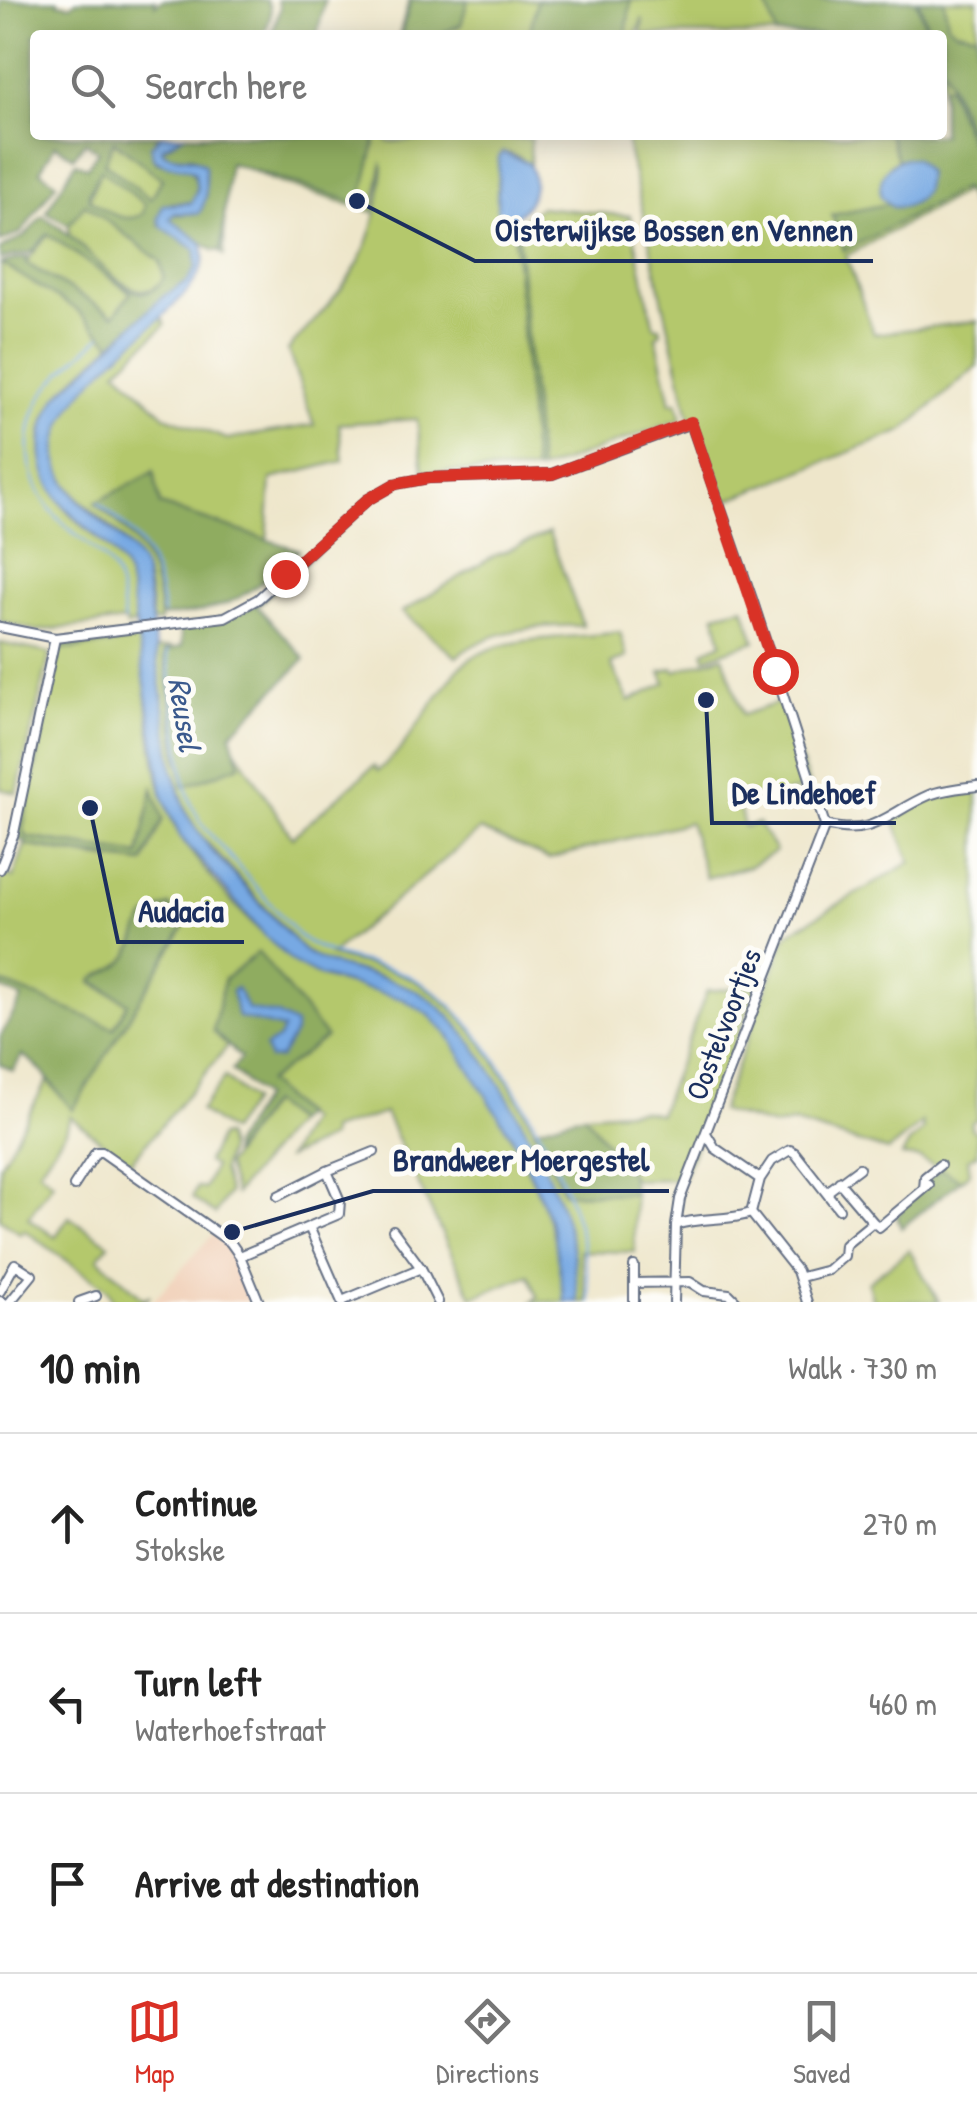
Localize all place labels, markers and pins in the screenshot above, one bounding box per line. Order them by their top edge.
callout: Oisterwijkse Bossen en Vennen [475,199,873,261]
callout: De Lindehoef [712,761,896,823]
callout: Audacia [118,880,244,942]
callout: Brandweer Moergestel [373,1129,669,1191]

